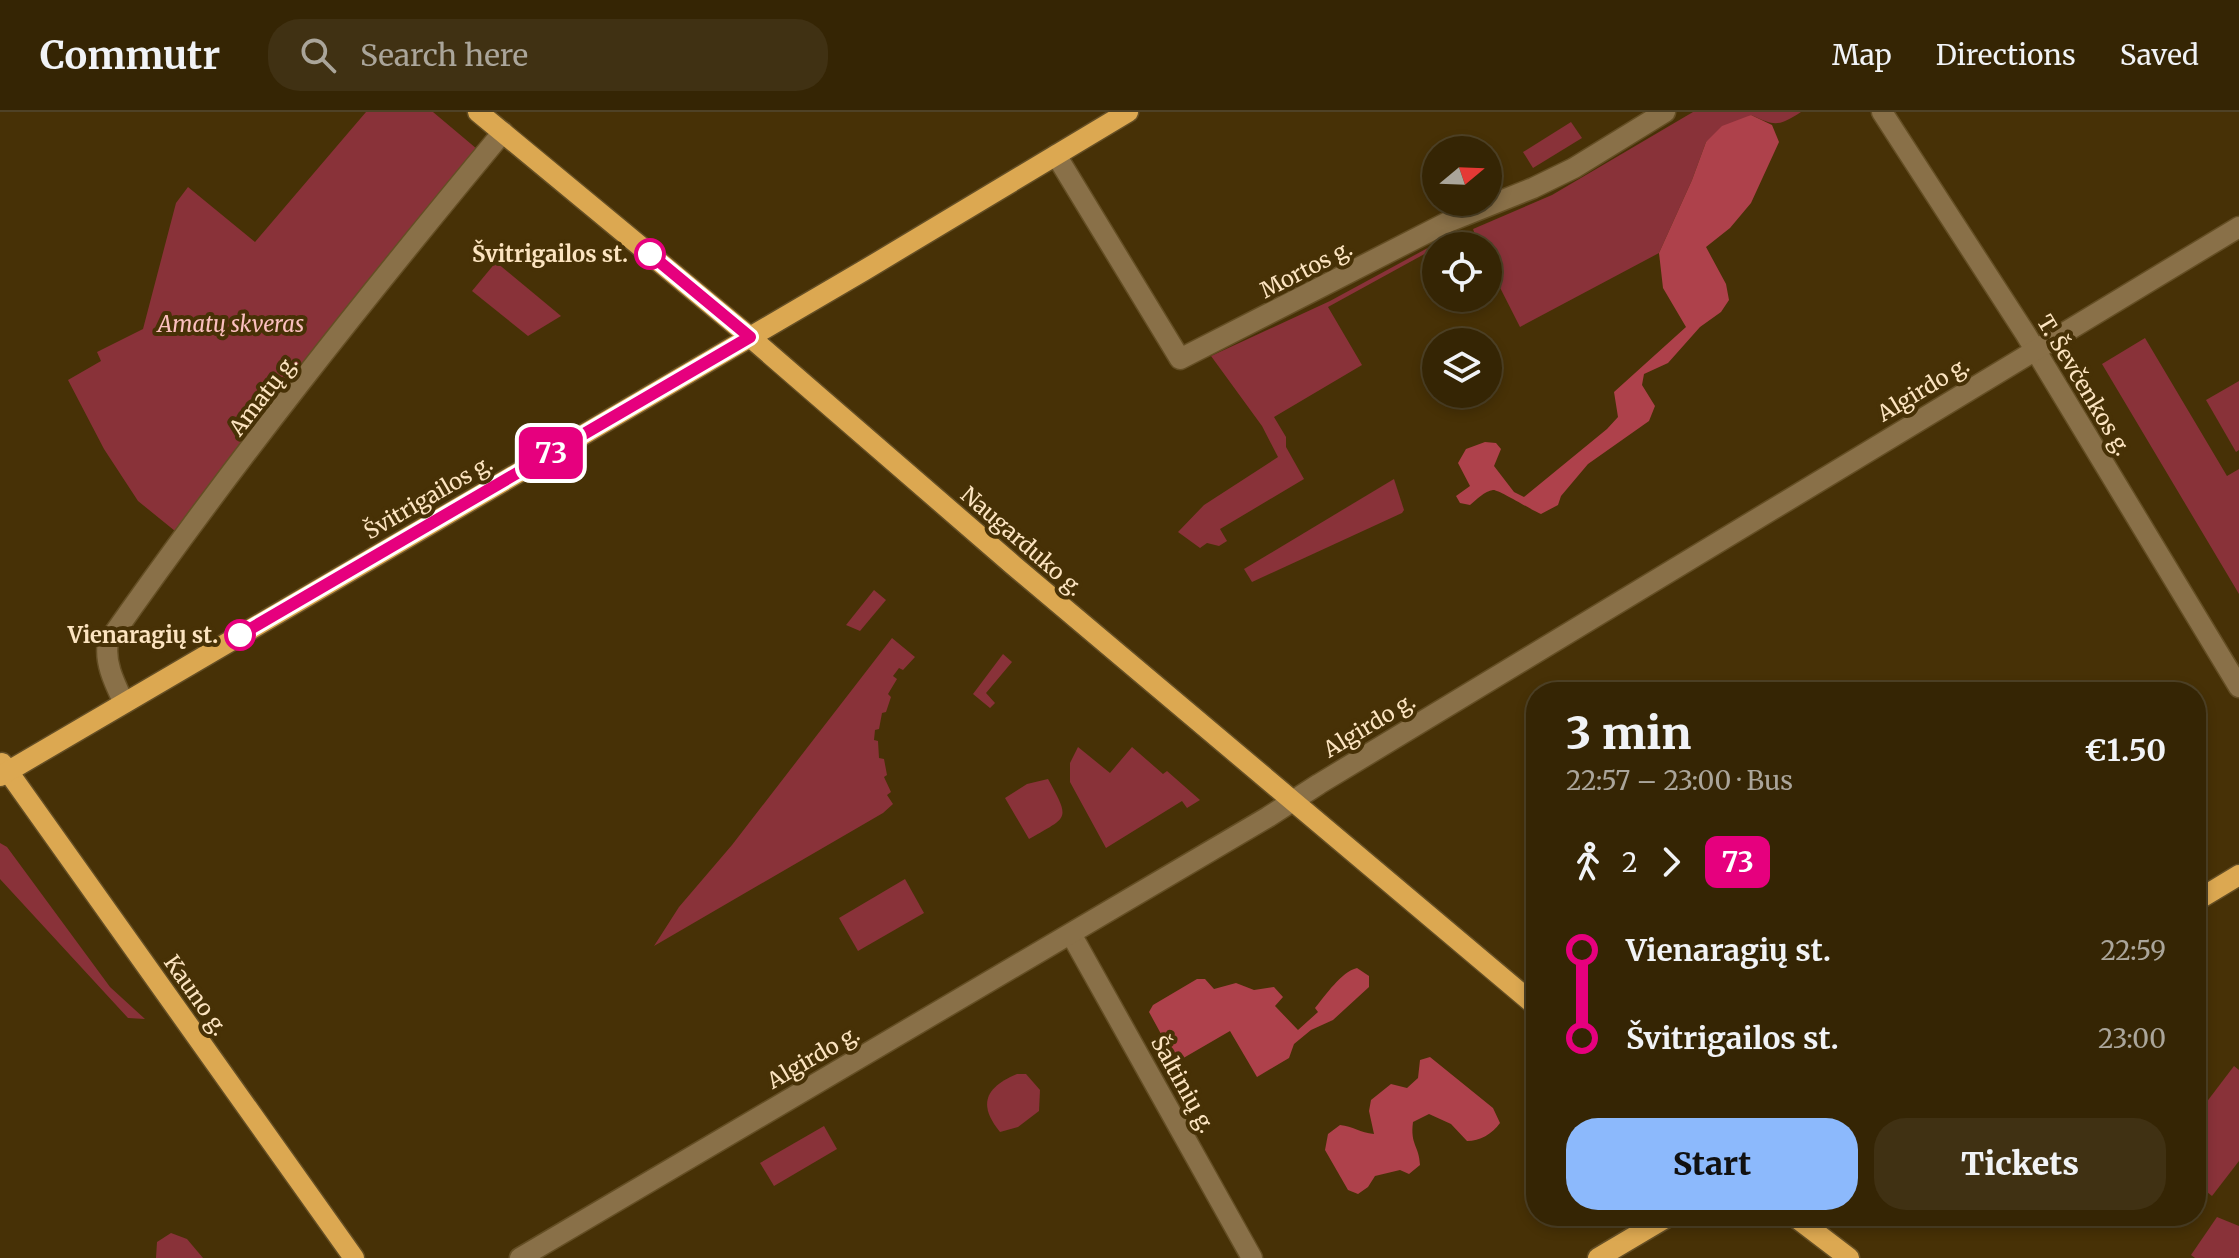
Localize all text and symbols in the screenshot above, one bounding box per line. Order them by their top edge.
search box [268,19,828,91]
text: Commutr [40,32,220,79]
icon: search [296,33,340,77]
text: Search here [360,36,528,74]
text: Map [1832,37,1892,73]
text: Directions [1936,37,2076,73]
text: Saved [2120,37,2199,73]
north arrow [1422,136,1502,216]
map controls [1422,136,1502,408]
button: locate [1422,232,1502,312]
street label: Mortos g. [1255,234,1357,304]
place label: Švitrigailos st. [472,239,628,268]
marker: Švitrigailos st. [635,239,665,269]
street label: T. Ševčenkos g. [2031,309,2138,460]
park label: Amatų skveras [156,310,304,338]
button: layers [1422,328,1502,408]
street label: Amatų g. [222,349,303,442]
street label: Algirdo g. [1871,351,1974,428]
line badge: 73 [515,427,587,479]
text: 73 [535,435,567,471]
street label: Švitrigailos g. [358,448,497,545]
street label: Naugarduko g. [955,480,1089,602]
marker: Vienaragių st. [225,620,255,650]
place label: Vienaragių st. [67,621,218,649]
street label: Algirdo g. [1317,687,1420,764]
text: 3 min [1566,706,1691,761]
text: €1.50 [2084,731,2166,769]
text: 22:57 – 23:00 · Bus [1566,764,1793,797]
icon: walk [1566,840,1610,884]
icon: forward [1649,840,1693,884]
text: 73 [1721,844,1754,880]
text: 2 [1622,846,1637,879]
text: Vienaragių st. [1626,931,1831,969]
text: 22:59 [2100,934,2166,967]
street label: Kauno g. [158,949,234,1041]
street label: Algirdo g. [761,1019,864,1095]
text: Švitrigailos st. [1626,1019,1839,1057]
text: 23:00 [2098,1022,2166,1055]
street label: Šaltinių g. [1145,1030,1222,1137]
button: Start [1566,1118,1858,1210]
button: Tickets [1874,1118,2166,1210]

